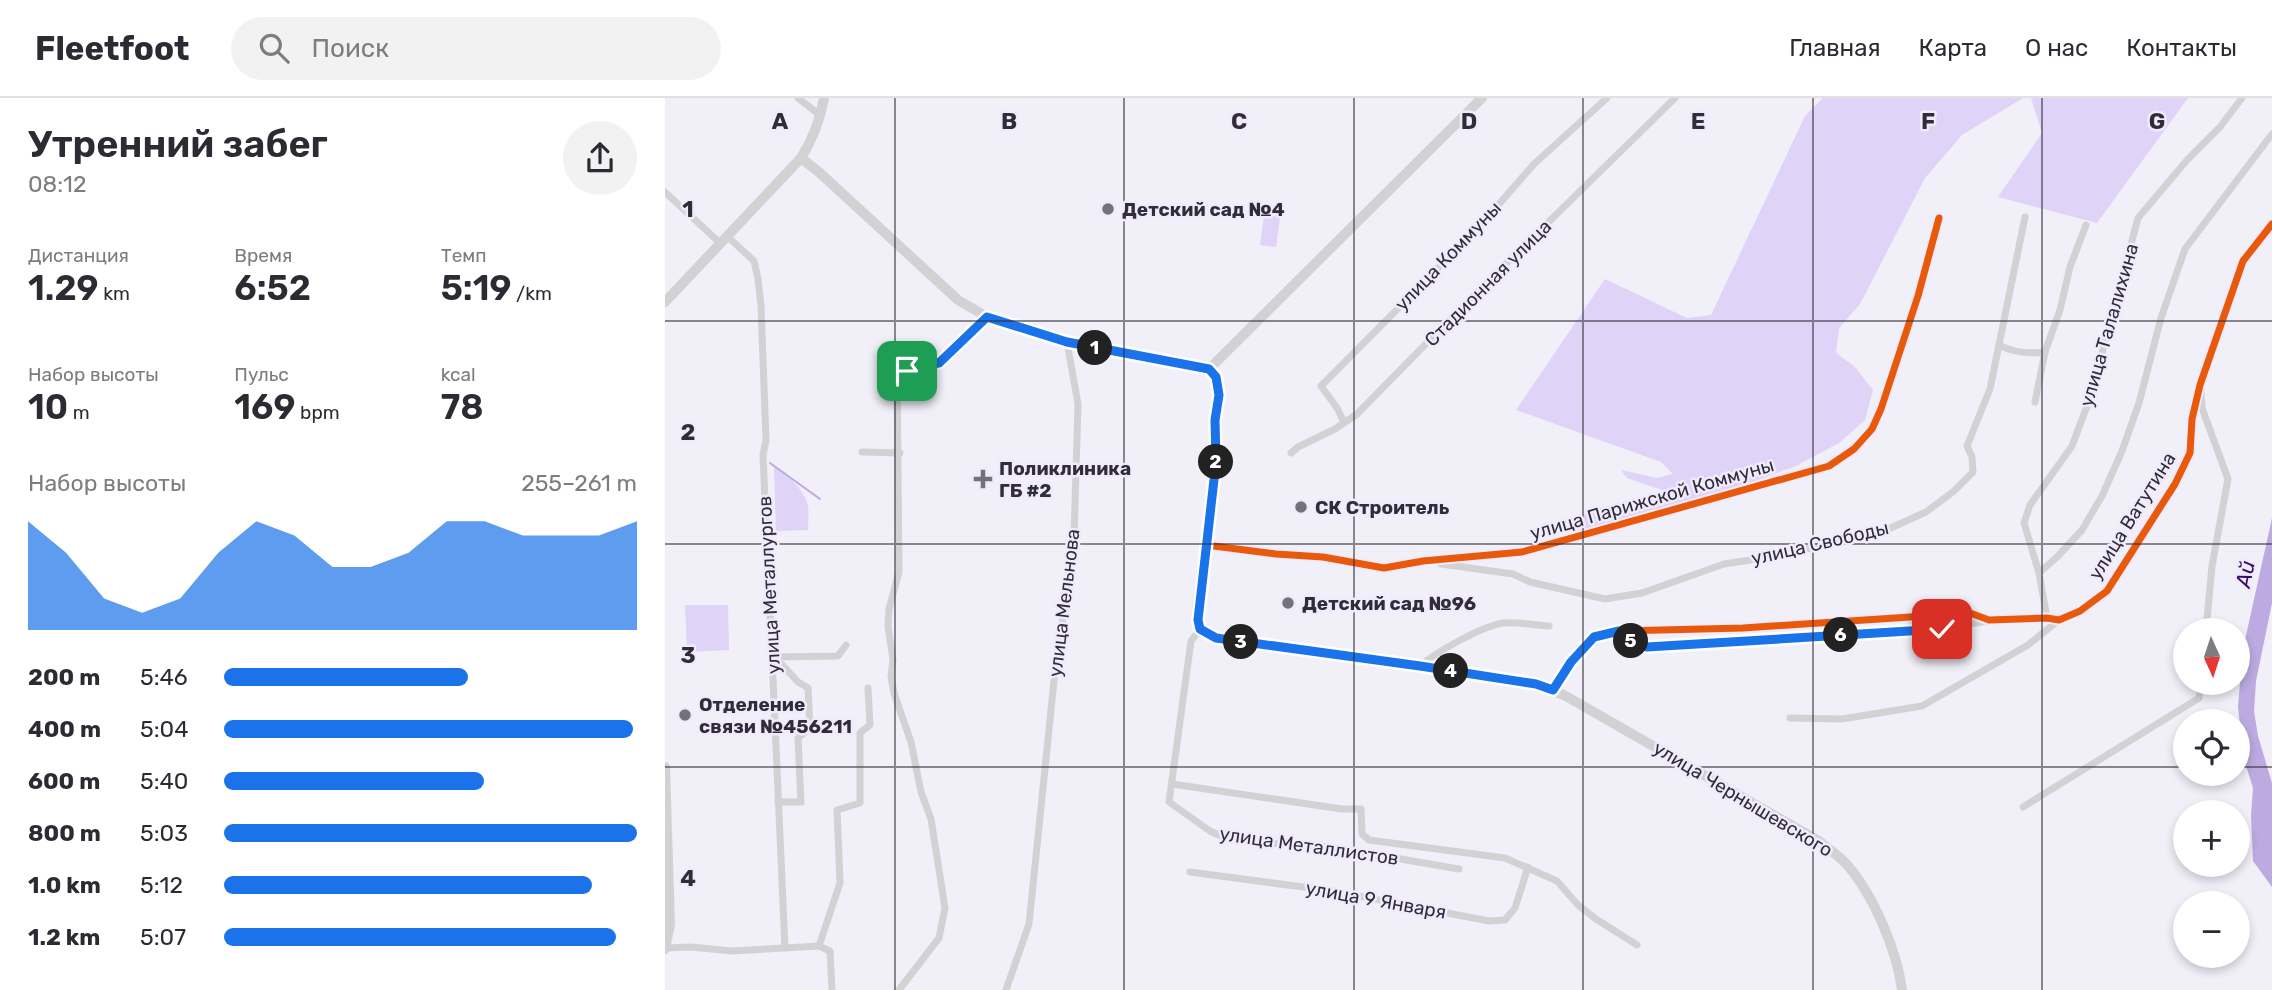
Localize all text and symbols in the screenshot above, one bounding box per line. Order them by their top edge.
search box [231,17,721,80]
text: Fleetfoot [35,29,189,68]
icon: search [255,29,293,67]
text: Поиск [311,33,389,64]
text: Главная [1789,34,1881,62]
text: Карта [1919,34,1987,62]
text: О нас [2025,34,2088,62]
text: Контакты [2126,34,2237,62]
text: A [772,107,789,135]
text: B [1001,107,1017,135]
text: C [1231,107,1247,135]
text: D [1461,107,1477,135]
text: E [1691,107,1705,135]
text: F [1921,107,1935,135]
text: G [2149,107,2165,135]
text: Утренний забег [28,121,328,167]
button: share [563,121,637,195]
text: 08:12 [28,170,86,198]
text: 1 [682,195,694,223]
street label: улица Коммуны [1390,197,1506,315]
place label: Детский сад №4 [1122,198,1285,221]
marker: Детский сад №4 [1100,201,1116,217]
street label: Стадионная улица [1420,215,1556,351]
street label: улица Талалихина [2075,241,2143,409]
text: Дистанция [28,244,129,267]
text: Время [234,244,292,267]
text: Темп [441,244,487,267]
text: 1.29 [28,267,99,309]
text: 6:52 [234,267,311,309]
text: 5:19 [441,267,511,309]
text: km [99,282,130,305]
text: /km [511,282,552,305]
pin: 1 [1077,330,1113,366]
text: 1 [1090,336,1099,359]
pin [877,341,937,401]
icon: arrive [888,352,926,390]
text: Набор высоты [28,363,159,386]
text: Пульс [234,363,289,386]
text: kcal [441,363,476,386]
text: 10 [28,386,68,428]
text: 169 [234,386,295,428]
text: 78 [441,386,484,428]
text: m [68,401,90,424]
text: bpm [295,401,340,424]
text: 2 [681,418,695,446]
pin: 2 [1199,444,1233,480]
street label: улица Ватутина [2084,448,2180,584]
text: 2 [1209,450,1222,473]
street label: улица Парижской Коммуны [1527,453,1777,545]
place label: Поликлиника ГБ #2 [999,457,1131,502]
text: Набор высоты [28,469,186,497]
text: 255–261 m [521,469,637,497]
marker: Поликлиника ГБ #2 [973,469,993,489]
street label: улица Металлургов [753,495,785,675]
place label: СК Строитель [1315,496,1450,519]
marker: СК Строитель [1293,499,1309,515]
street label: улица Свободы [1749,516,1891,570]
street label: улица Мельнова [1043,528,1085,678]
water label: Ай [2230,558,2260,591]
place label: Детский сад №96 [1302,592,1476,615]
marker: Детский сад №96 [1280,595,1296,611]
pin [1912,599,1972,659]
icon: check [1923,610,1961,648]
pin: 6 [1823,618,1859,652]
north arrow [2173,618,2251,695]
map controls [2173,618,2250,968]
text: 6 [1834,623,1847,646]
pin: 3 [1223,624,1259,660]
pin: 5 [1613,624,1649,658]
text: 5 [1624,629,1637,652]
text: 3 [1234,630,1247,653]
text: 3 [680,641,696,669]
pin: 4 [1433,654,1469,688]
text: 4 [1444,659,1457,682]
text: 200 m [28,663,100,691]
text: 5:46 [140,663,188,691]
place label: Отделение связи №456211 [699,693,852,738]
marker: Отделение связи №456211 [677,707,693,723]
button: locate [2173,709,2250,786]
text: 400 m [28,715,101,743]
text: 5:04 [140,715,188,743]
street label: улица Чернышевского [1649,736,1837,862]
text: 600 m [28,767,100,795]
text: 5:40 [140,767,188,795]
button: + [2173,800,2250,877]
text: 800 m [28,819,101,847]
text: 5:03 [140,819,188,847]
street label: улица Металлистов [1218,822,1400,870]
text: 4 [680,864,696,892]
text: 1.0 km [28,871,101,899]
text: 5:12 [140,871,183,899]
street label: улица 9 Января [1304,876,1448,924]
button: − [2173,891,2250,968]
text: 1.2 km [28,923,100,951]
text: 5:07 [140,923,186,951]

